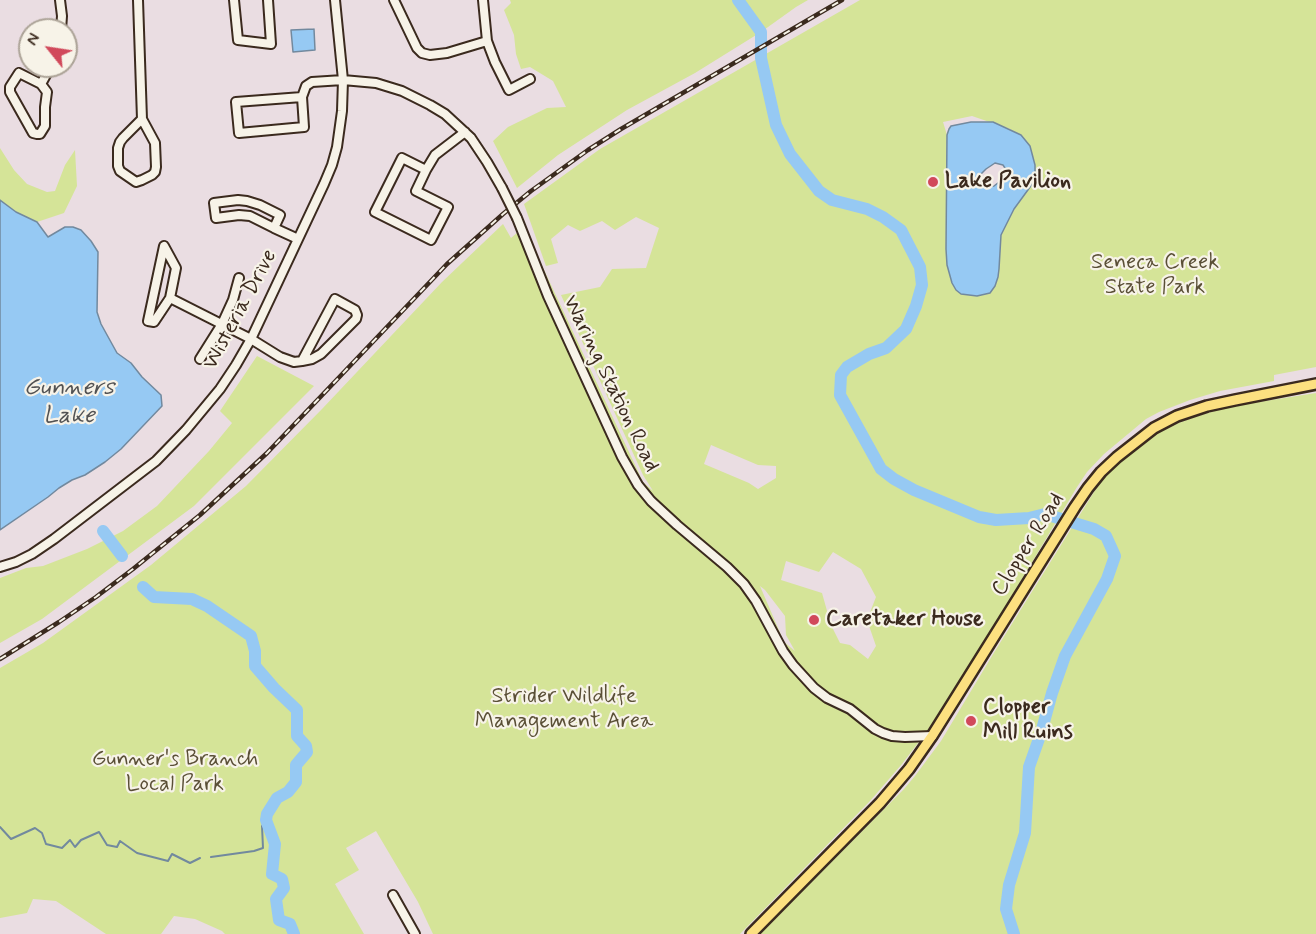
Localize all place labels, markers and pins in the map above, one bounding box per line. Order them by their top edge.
place label: Lake Pavilion [945,169,1071,195]
marker: Lake Pavilion [926,175,940,189]
place label: Caretaker House [826,607,983,633]
marker: Caretaker House [807,613,821,627]
place label: Clopper Mill Ruins [983,695,1073,746]
marker: Clopper Mill Ruins [964,714,978,728]

